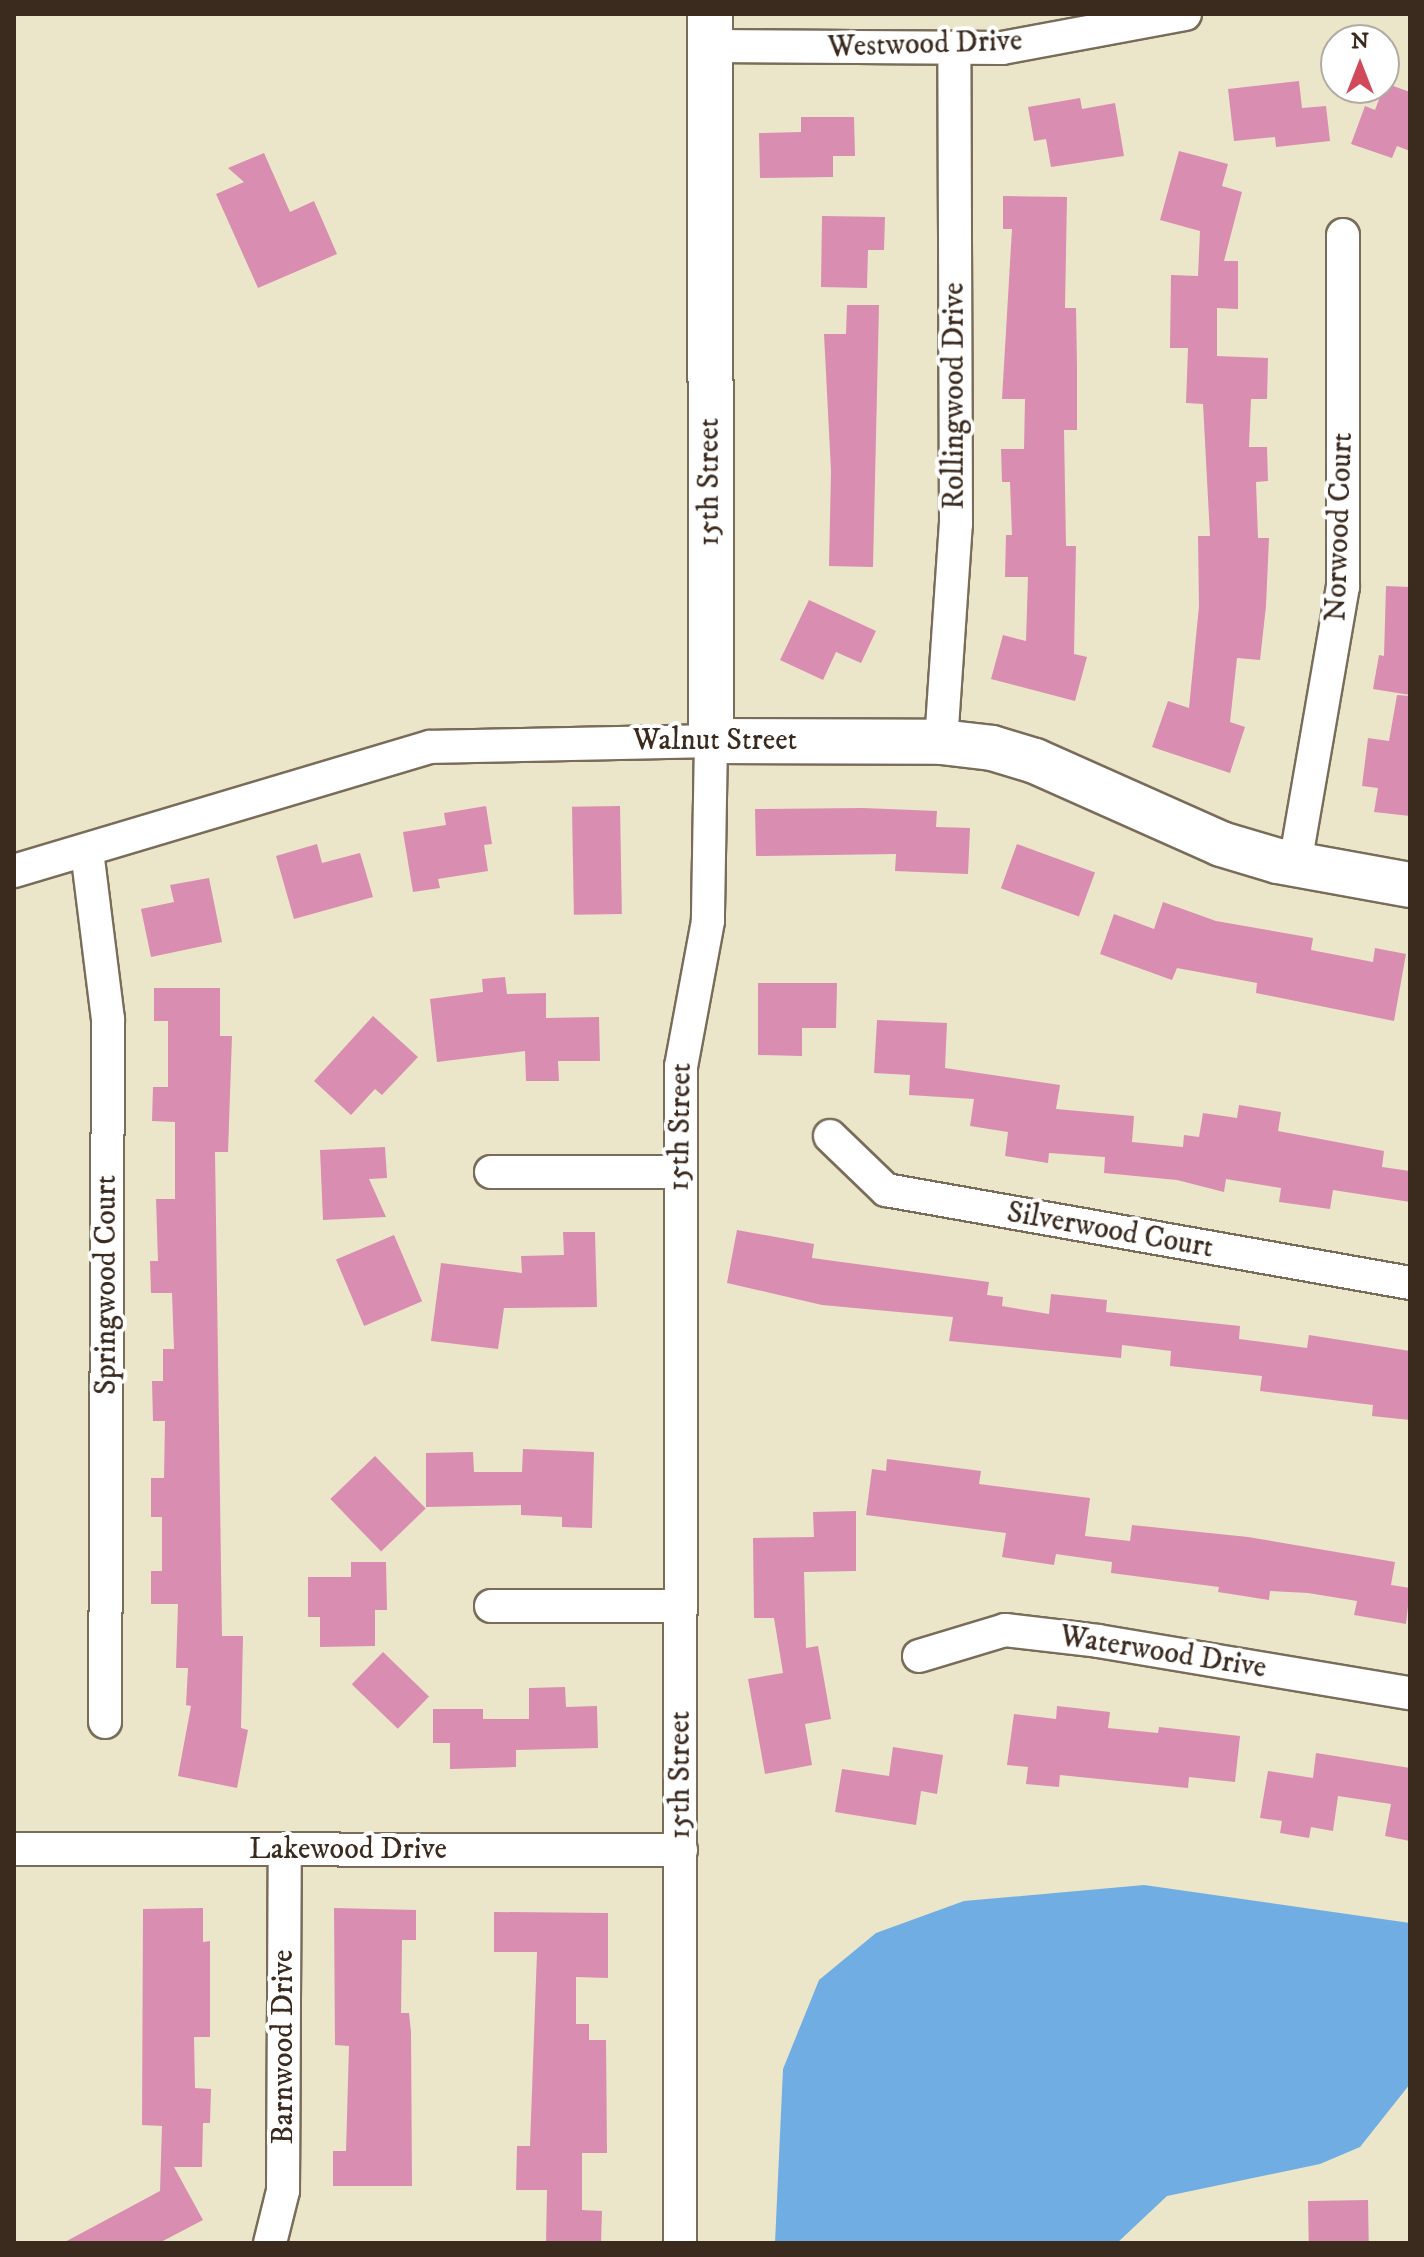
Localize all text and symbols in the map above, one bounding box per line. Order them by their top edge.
street label: Westwood Drive [827,24,1023,66]
north arrow [1320,24,1400,104]
text: N [1351,28,1369,55]
street label: Rollingwood Drive [937,282,973,510]
street label: 15th Street [692,418,728,546]
street label: Norwood Court [1319,432,1361,622]
street label: Walnut Street [633,723,797,759]
street label: 15th Street [662,1062,700,1192]
street label: Springwood Court [89,1175,125,1395]
street label: Silverwood Court [1004,1195,1216,1267]
street label: Waterwood Drive [1057,1619,1269,1687]
street label: 15th Street [663,1711,699,1839]
street label: Lakewood Drive [249,1832,447,1868]
street label: Barnwood Drive [266,1950,302,2144]

